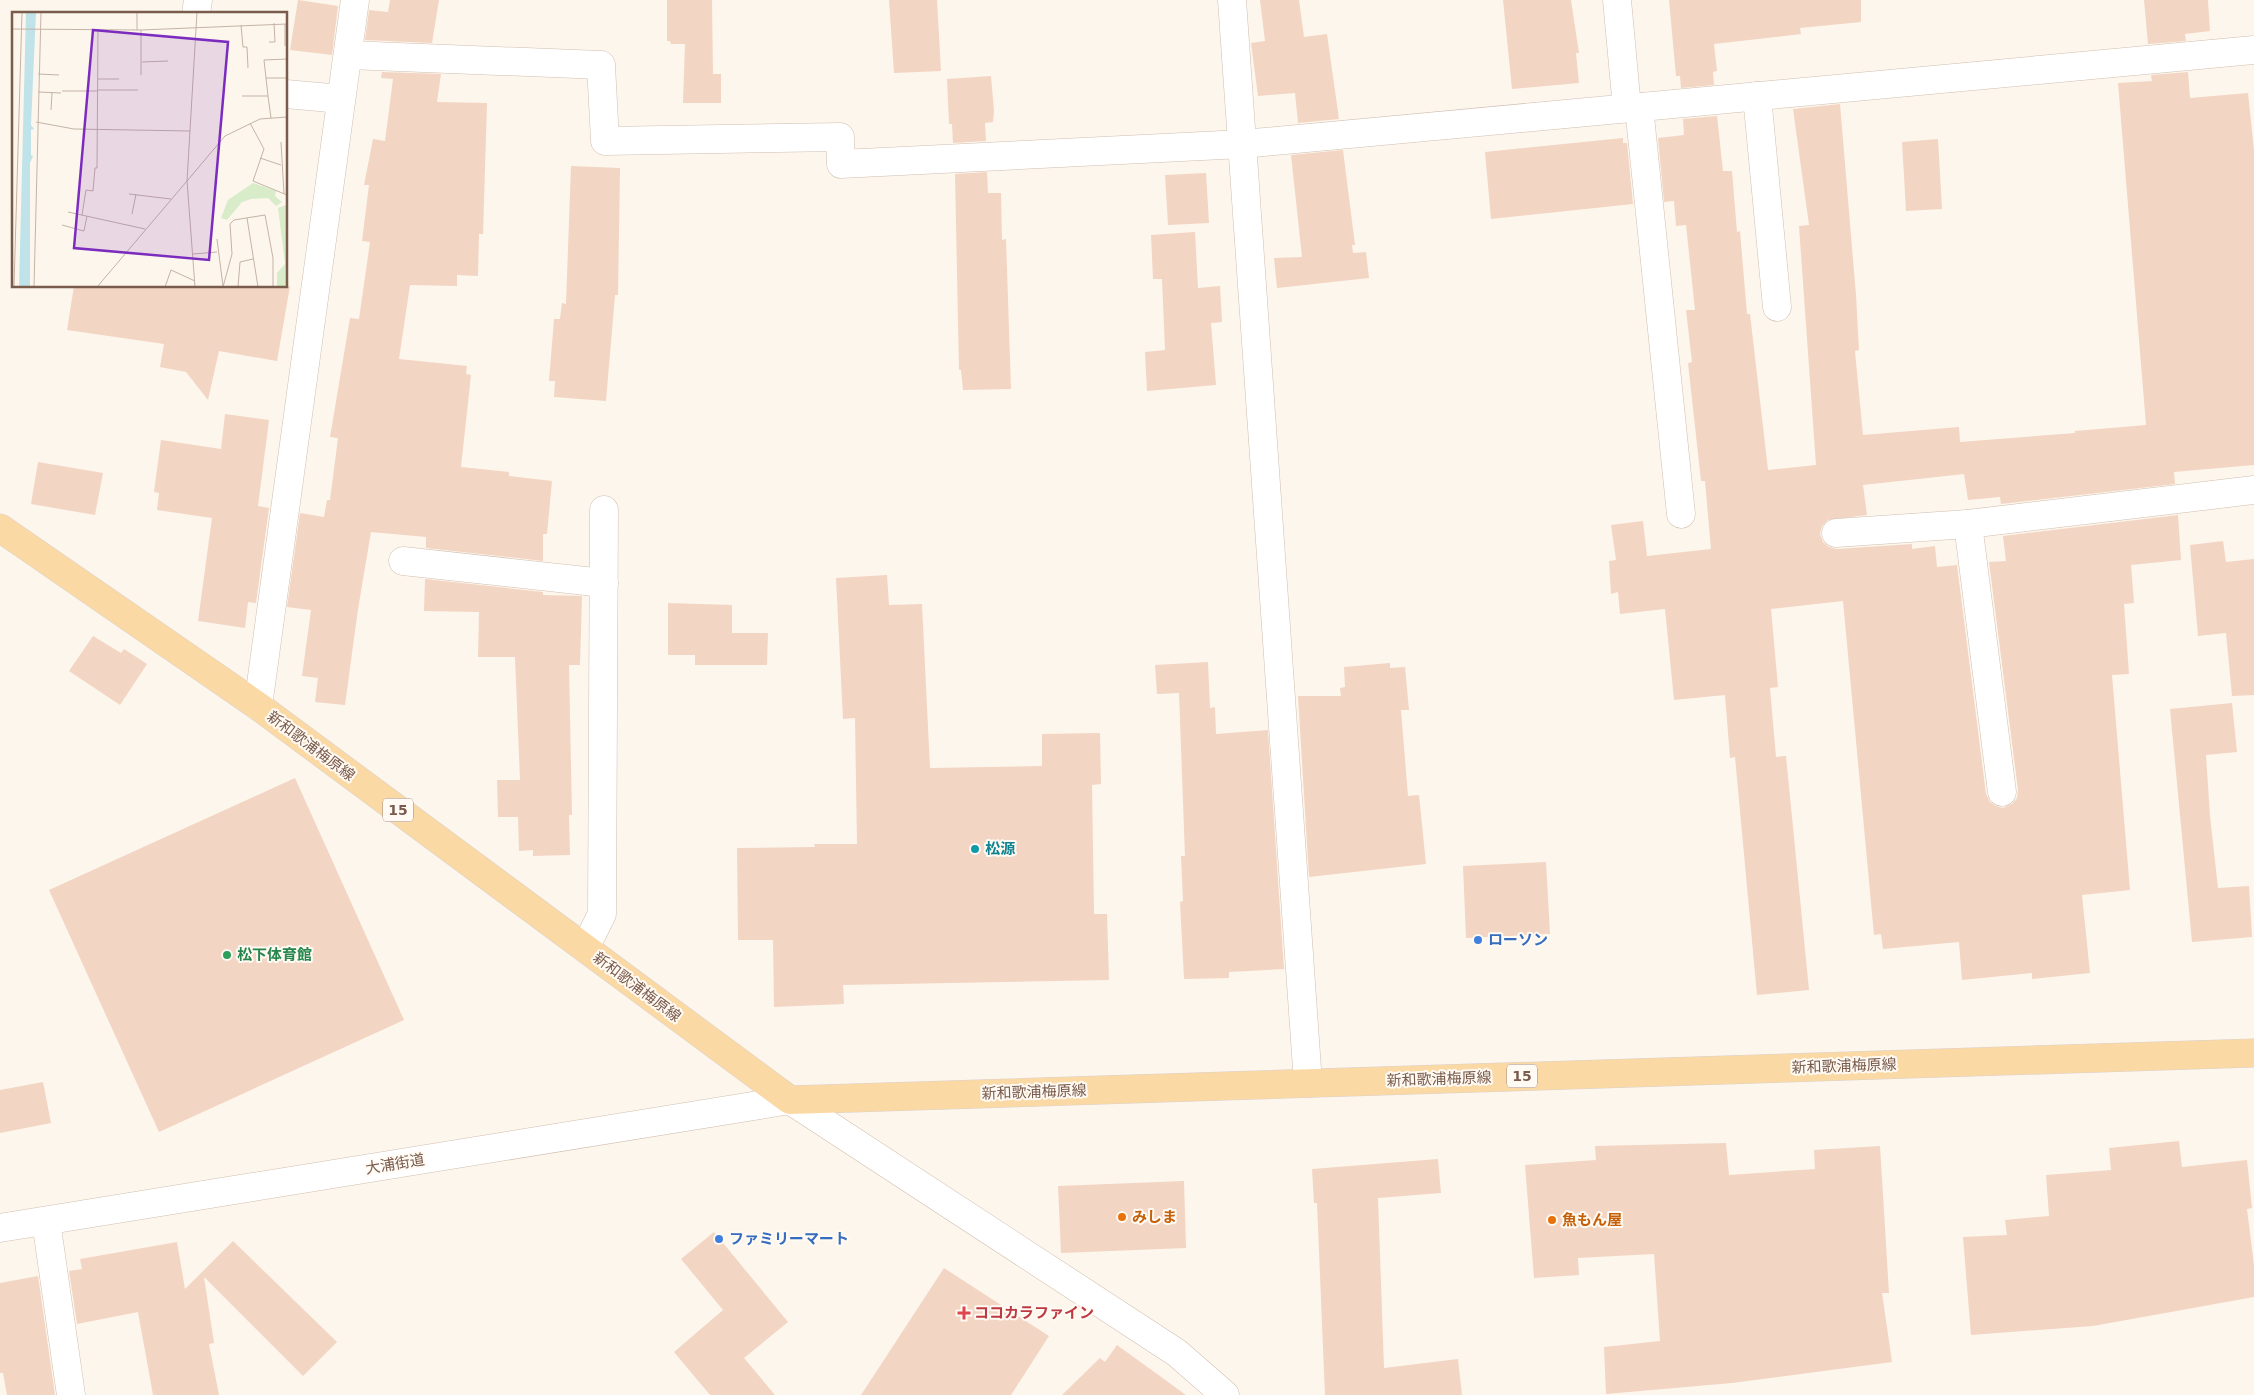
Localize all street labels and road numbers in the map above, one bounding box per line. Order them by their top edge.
street label: 新和歌浦梅原線 [264,707,358,785]
road number: 15 [383,798,413,822]
street label: 新和歌浦梅原線 [590,948,684,1026]
street label: 新和歌浦梅原線 [1791,1055,1897,1077]
road number: 15 [1507,1064,1537,1088]
street label: 新和歌浦梅原線 [1386,1068,1492,1090]
street label: 新和歌浦梅原線 [981,1081,1087,1103]
street label: 大浦街道 [364,1150,426,1178]

